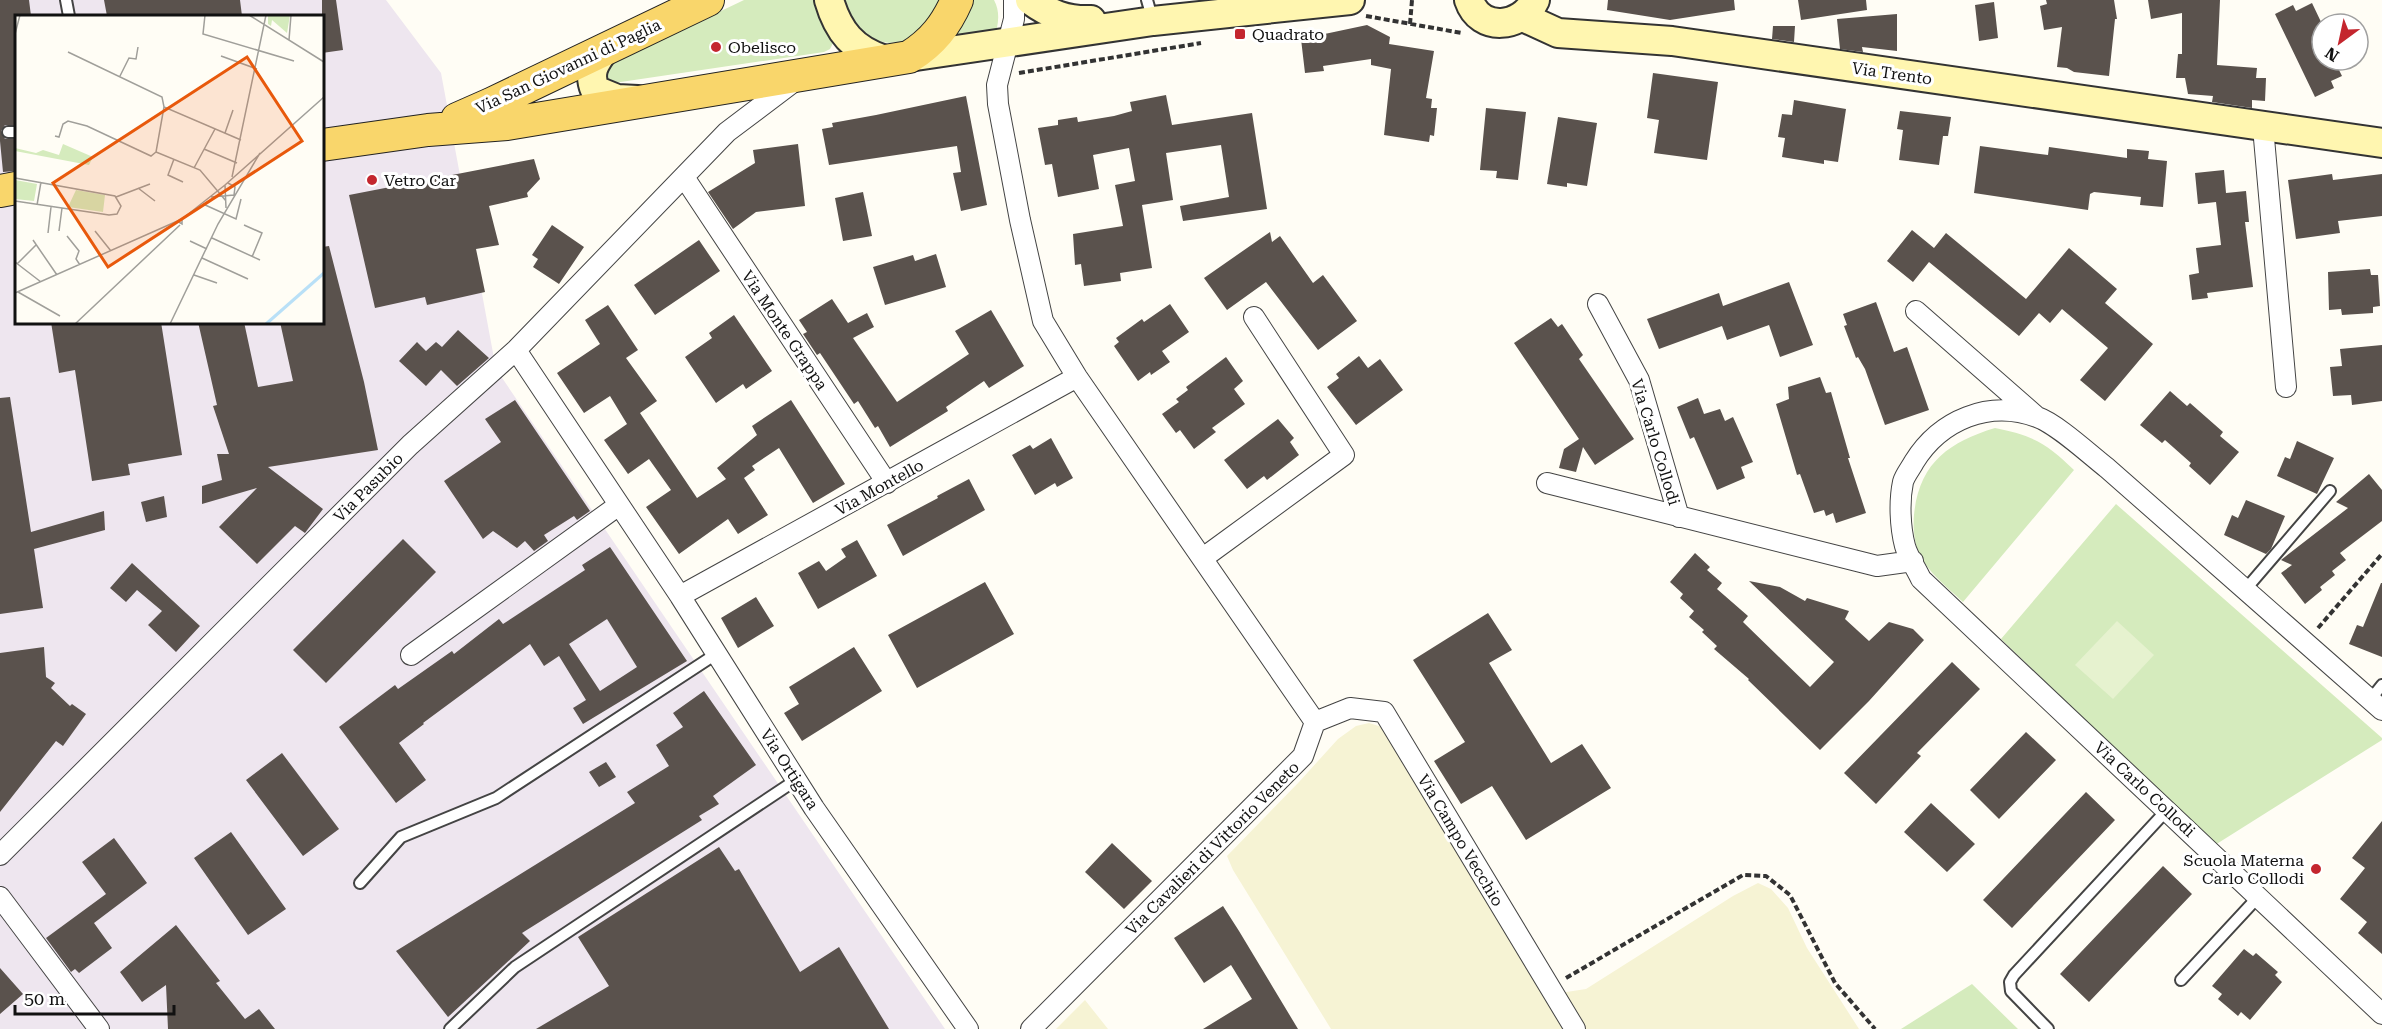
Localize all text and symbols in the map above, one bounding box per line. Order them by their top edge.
north arrow [2310,12,2370,72]
inset map [15,15,324,324]
street label: Via San Giovanni di Paglia [473,15,664,118]
place label: Quadrato [1252,25,1324,44]
marker: Quadrato [1233,27,1247,41]
place label: Obelisco [728,38,796,57]
marker: Obelisco [709,40,723,54]
text: N [2322,43,2342,65]
street label: Via Trento [1851,58,1933,89]
place label: Vetro Car [384,171,456,190]
marker: Vetro Car [365,173,379,187]
street label: Via Monte Grappa [738,267,832,394]
street label: Via Carlo Collodi [1627,377,1684,508]
street label: Via Pasubio [330,449,407,526]
street label: Via Montello [832,455,927,520]
street label: Via Ortigara [757,725,823,813]
street label: Via Carlo Collodi [2090,738,2199,841]
street label: Via Cavalieri di Vittorio Veneto [1122,757,1303,939]
street label: Via Campo Vecchio [1414,771,1508,910]
place label: Scuola Materna Carlo Collodi [2184,851,2304,888]
marker: Scuola Materna Carlo Collodi [2309,862,2323,876]
scale bar [15,978,174,1016]
text: 50 m [24,988,65,1009]

